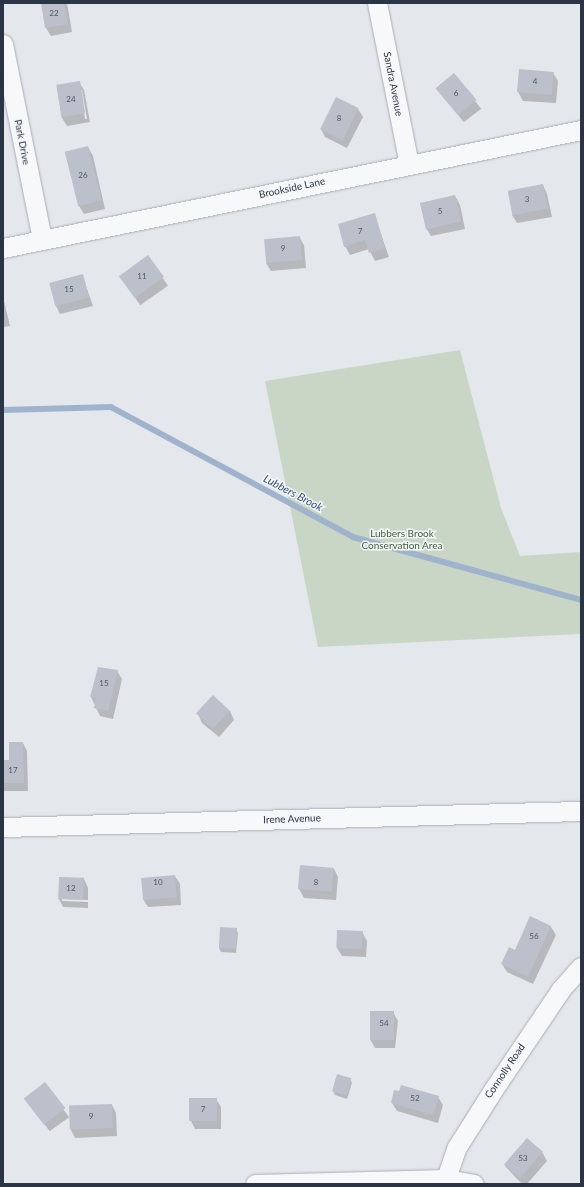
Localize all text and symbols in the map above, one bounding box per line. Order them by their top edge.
house number: 22 [49,9,59,19]
street label: Sandra Avenue [381,51,405,117]
house number: 4 [533,77,537,87]
house number: 6 [454,89,458,99]
house number: 24 [66,95,76,105]
house number: 8 [337,114,341,124]
street label: Park Drive [12,118,32,166]
house number: 26 [78,171,88,181]
street label: Brookside Lane [258,175,326,201]
house number: 3 [525,195,529,205]
house number: 5 [438,207,442,217]
house number: 7 [358,227,362,237]
house number: 9 [281,244,285,254]
house number: 11 [137,272,147,282]
house number: 15 [64,285,74,295]
water label: Lubbers Brook [261,472,325,514]
park label: Lubbers Brook Conservation Area [361,527,443,550]
house number: 15 [99,679,109,689]
house number: 17 [8,766,18,776]
street label: Irene Avenue [263,812,321,826]
house number: 10 [153,878,163,888]
house number: 8 [314,878,318,888]
house number: 12 [66,884,76,894]
house number: 56 [529,932,539,942]
house number: 54 [379,1019,389,1029]
street label: Connolly Road [482,1041,528,1101]
house number: 52 [410,1094,420,1104]
house number: 7 [201,1105,205,1115]
house number: 9 [89,1112,93,1122]
house number: 53 [518,1154,528,1164]

